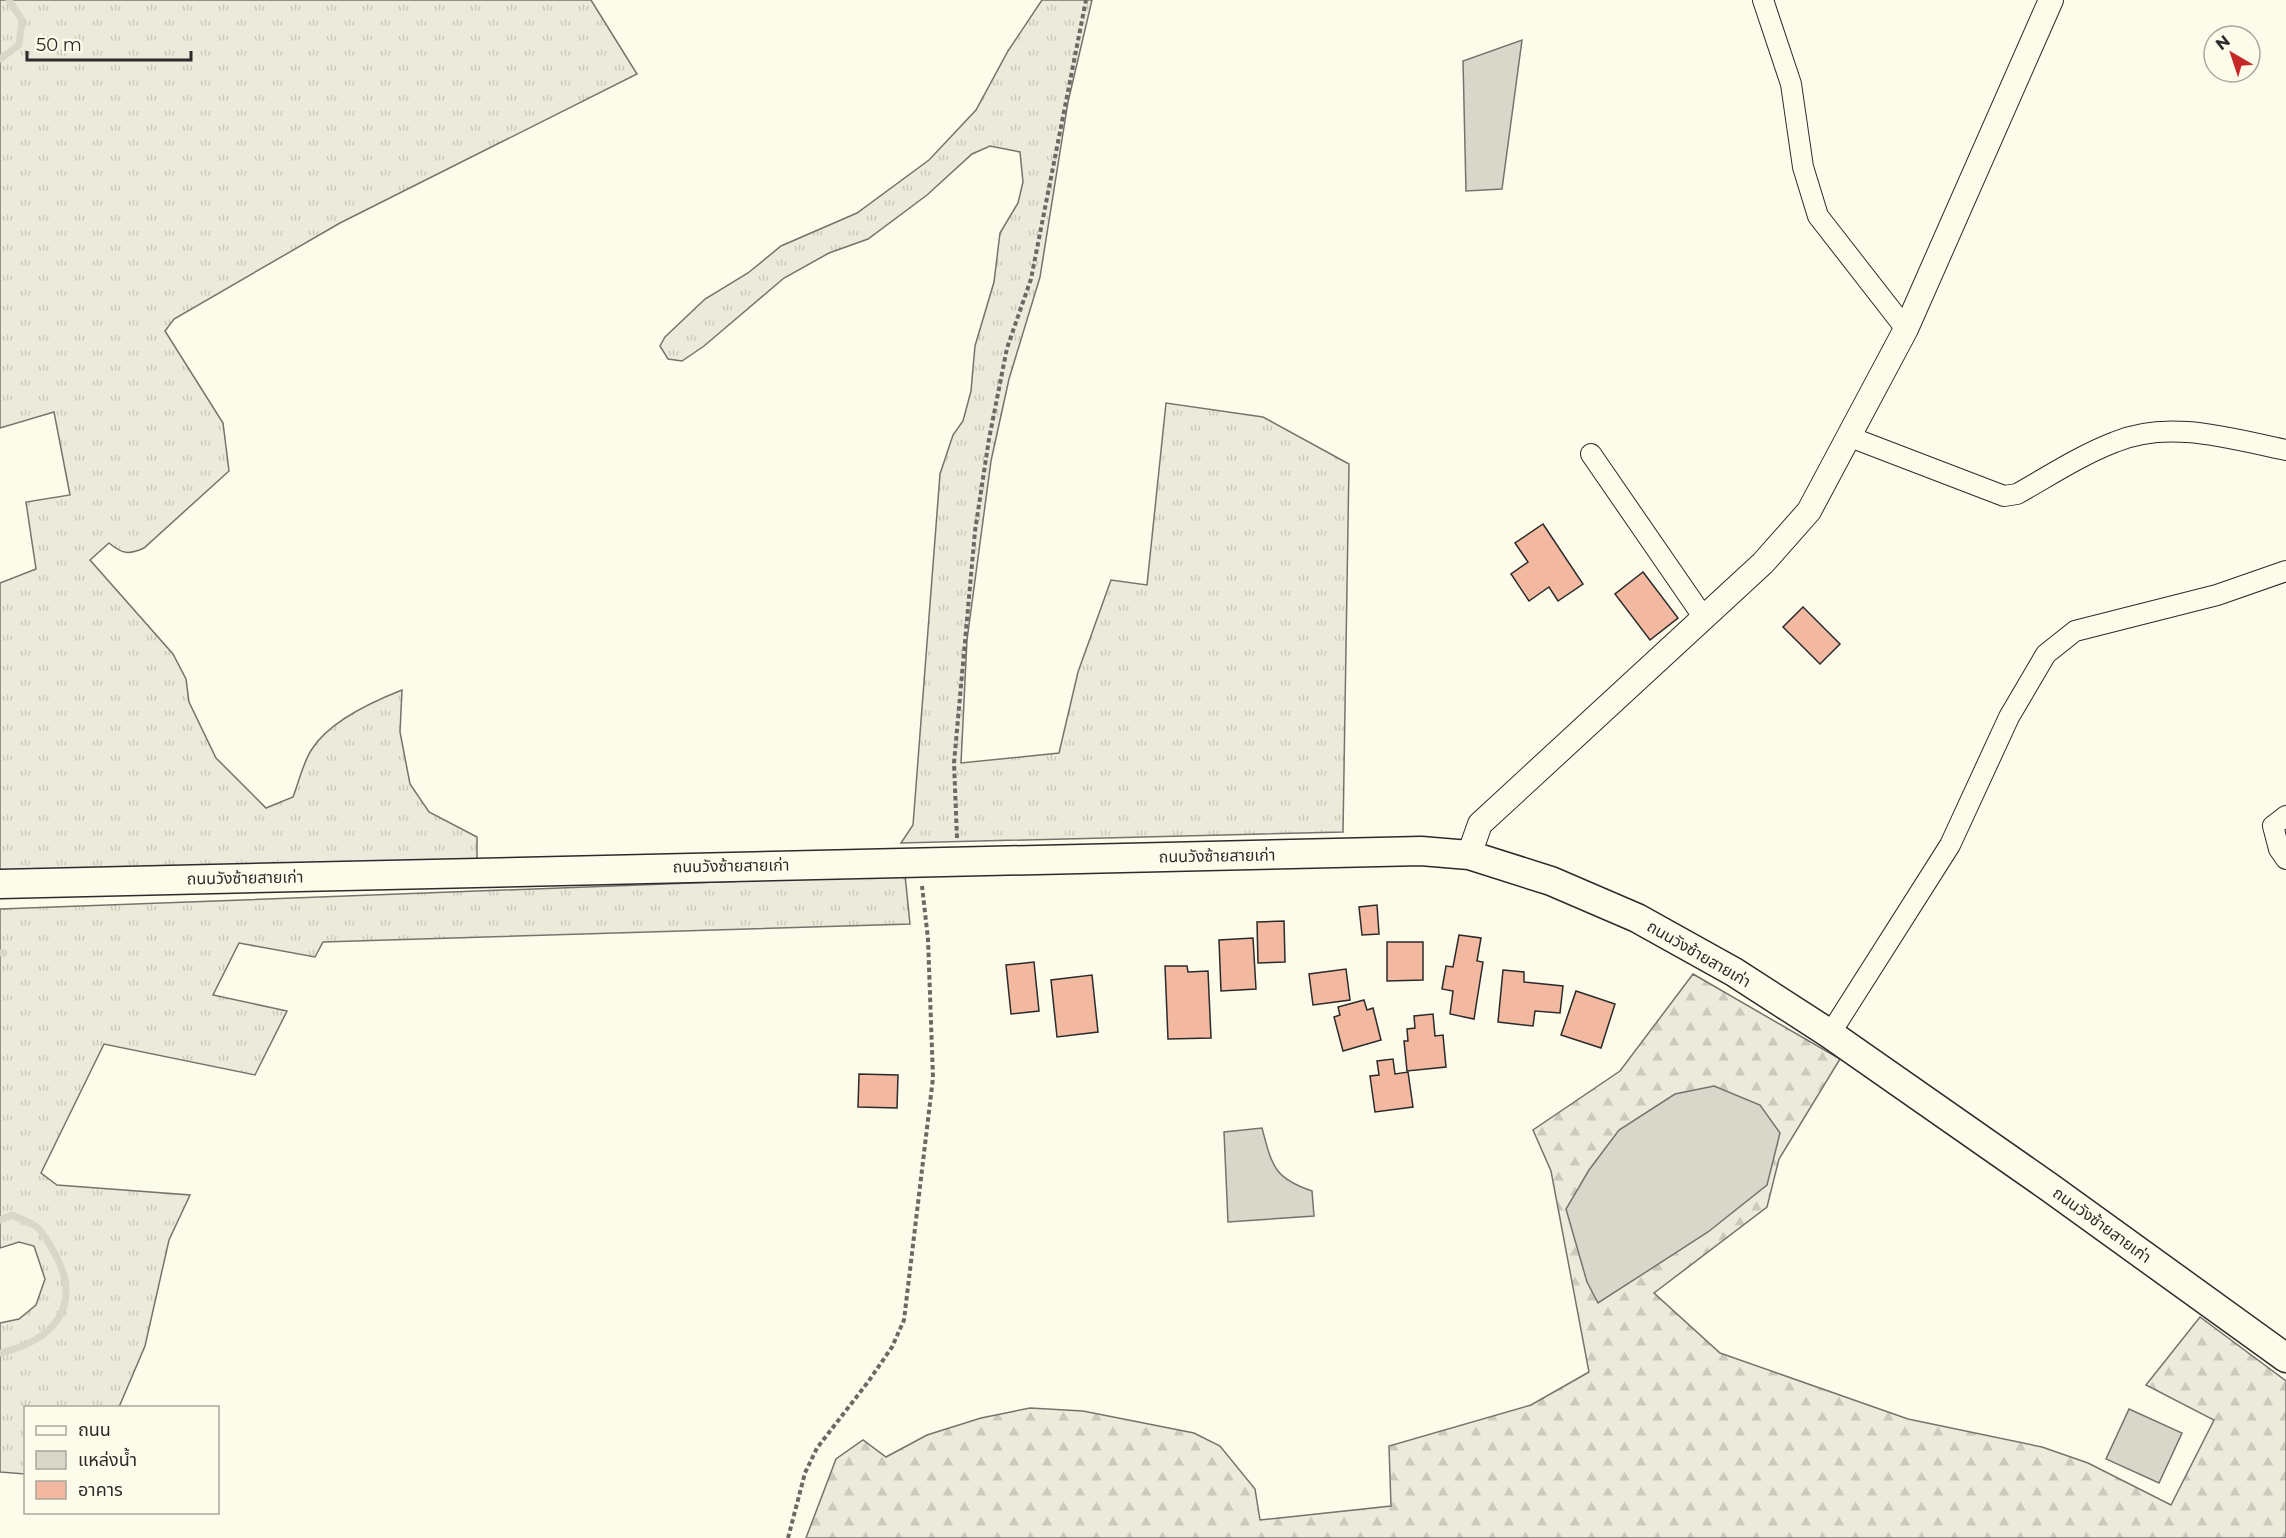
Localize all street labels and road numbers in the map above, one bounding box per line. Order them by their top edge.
street label: ถนนวังซ้ายสายเก่า [1159,845,1275,867]
street label: ถนนวังซ้ายสายเก่า [673,855,789,877]
street label: ถนนวังซ้ายสายเก่า [187,867,303,889]
street label: ถนนวังซ้ายสายเก่า [1644,917,1754,991]
street label: ถนนวังซ้ายสายเก่า [2049,1183,2155,1267]

